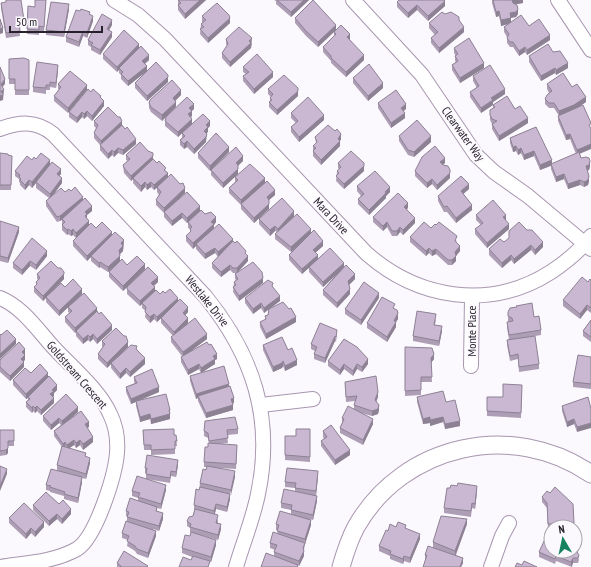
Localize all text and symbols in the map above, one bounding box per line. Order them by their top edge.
scale bar [10,8,102,34]
text: 50 m [16,14,37,29]
street label: Clearwater Way [439,103,489,164]
street label: Mara Drive [311,194,352,237]
street label: Westlake Drive [182,272,233,329]
street label: Monte Place [464,306,479,356]
street label: Goldstream Crescent [44,338,111,412]
north arrow [543,519,583,559]
text: N [557,522,566,537]

